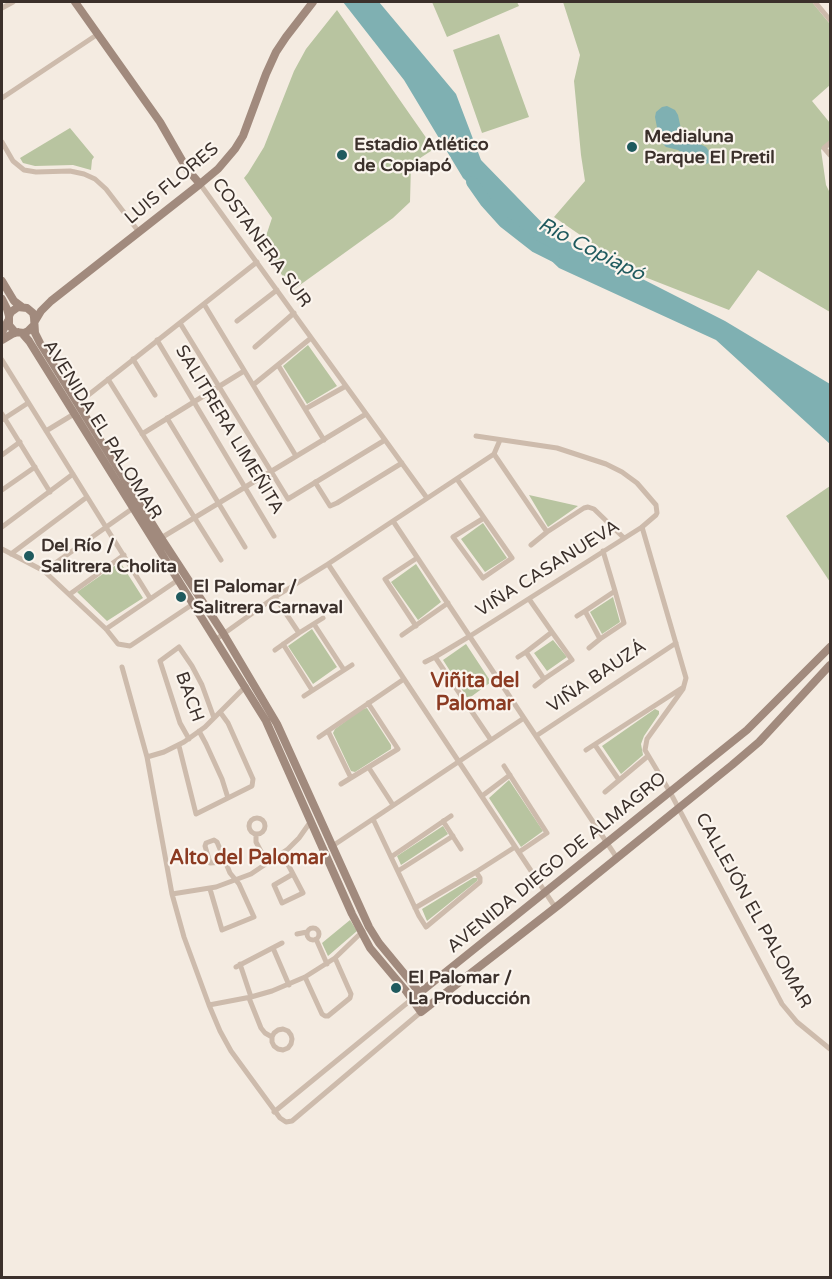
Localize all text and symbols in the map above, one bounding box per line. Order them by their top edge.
place label: Medialuna Parque El Pretil [644,126,775,168]
place label: Estadio Atlético de Copiapó [354,134,489,176]
street label: LUIS FLORES [121,138,223,230]
marker: Medialuna Parque El Pretil [625,140,639,154]
marker: Estadio Atlético de Copiapó [335,148,349,162]
street label: COSTANERA SUR [207,174,315,312]
water label: Río Copiapó [534,213,648,287]
street label: AVENIDA EL PALOMAR [38,336,166,524]
street label: SALITRERA LIMEÑITA [170,342,288,518]
street label: VIÑA CASANUEVA [472,516,624,622]
place label: Del Río / Salitrera Cholita [41,535,177,578]
marker: Del Río / Salitrera Cholita [22,549,36,563]
place label: El Palomar / Salitrera Carnaval [193,576,343,618]
marker: El Palomar / Salitrera Carnaval [174,590,188,604]
street label: VIÑA BAUZÁ [544,636,650,718]
street label: BACH [170,669,208,725]
district label: Viñita del Palomar [431,670,519,717]
street label: AVENIDA DIEGO DE ALMAGRO [443,768,671,958]
street label: CALLEJÓN EL PALOMAR [690,809,816,1013]
district label: Alto del Palomar [169,847,327,871]
place label: El Palomar / La Producción [408,967,531,1010]
marker: El Palomar / La Producción [389,981,403,995]

